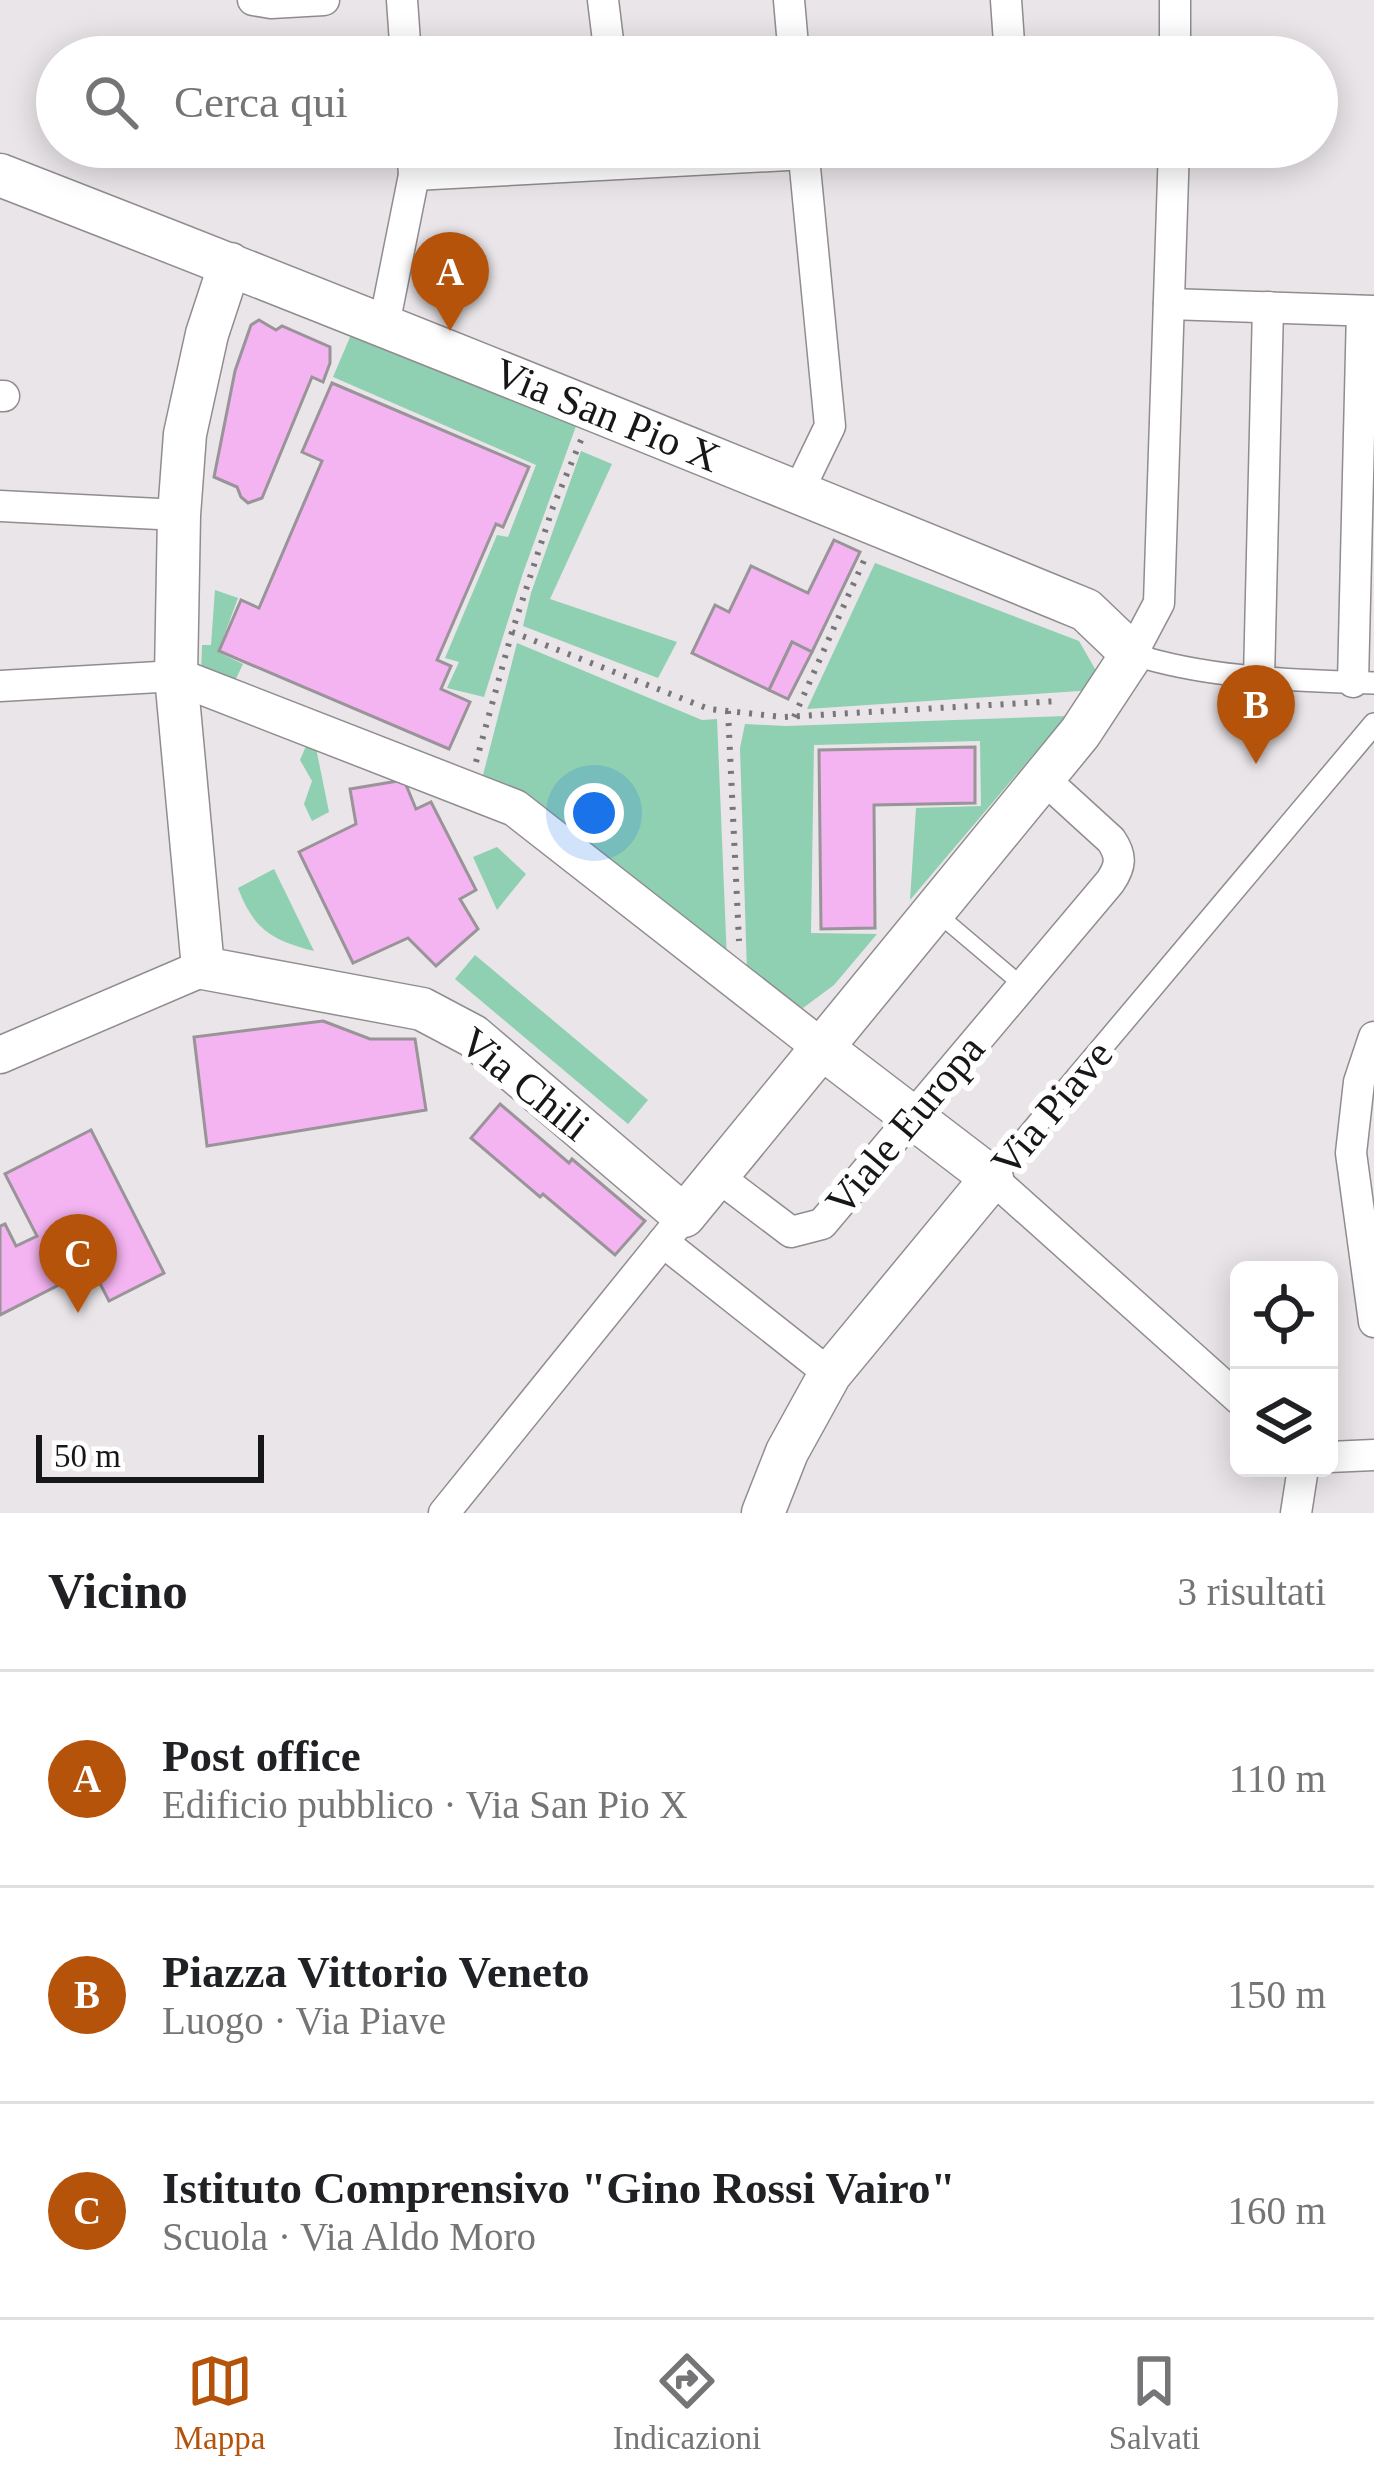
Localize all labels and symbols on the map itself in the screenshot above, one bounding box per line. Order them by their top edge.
pin: A [411,232,489,331]
street label: Via San Pio X [488,349,726,481]
pin: B [1217,665,1295,764]
your location [564,783,624,843]
street label: Via Chili [451,1018,599,1150]
street label: Viale Europa [817,1026,994,1224]
street label: Via Piave [982,1031,1122,1185]
pin: C [39,1214,117,1313]
scale bar [36,1429,264,1482]

